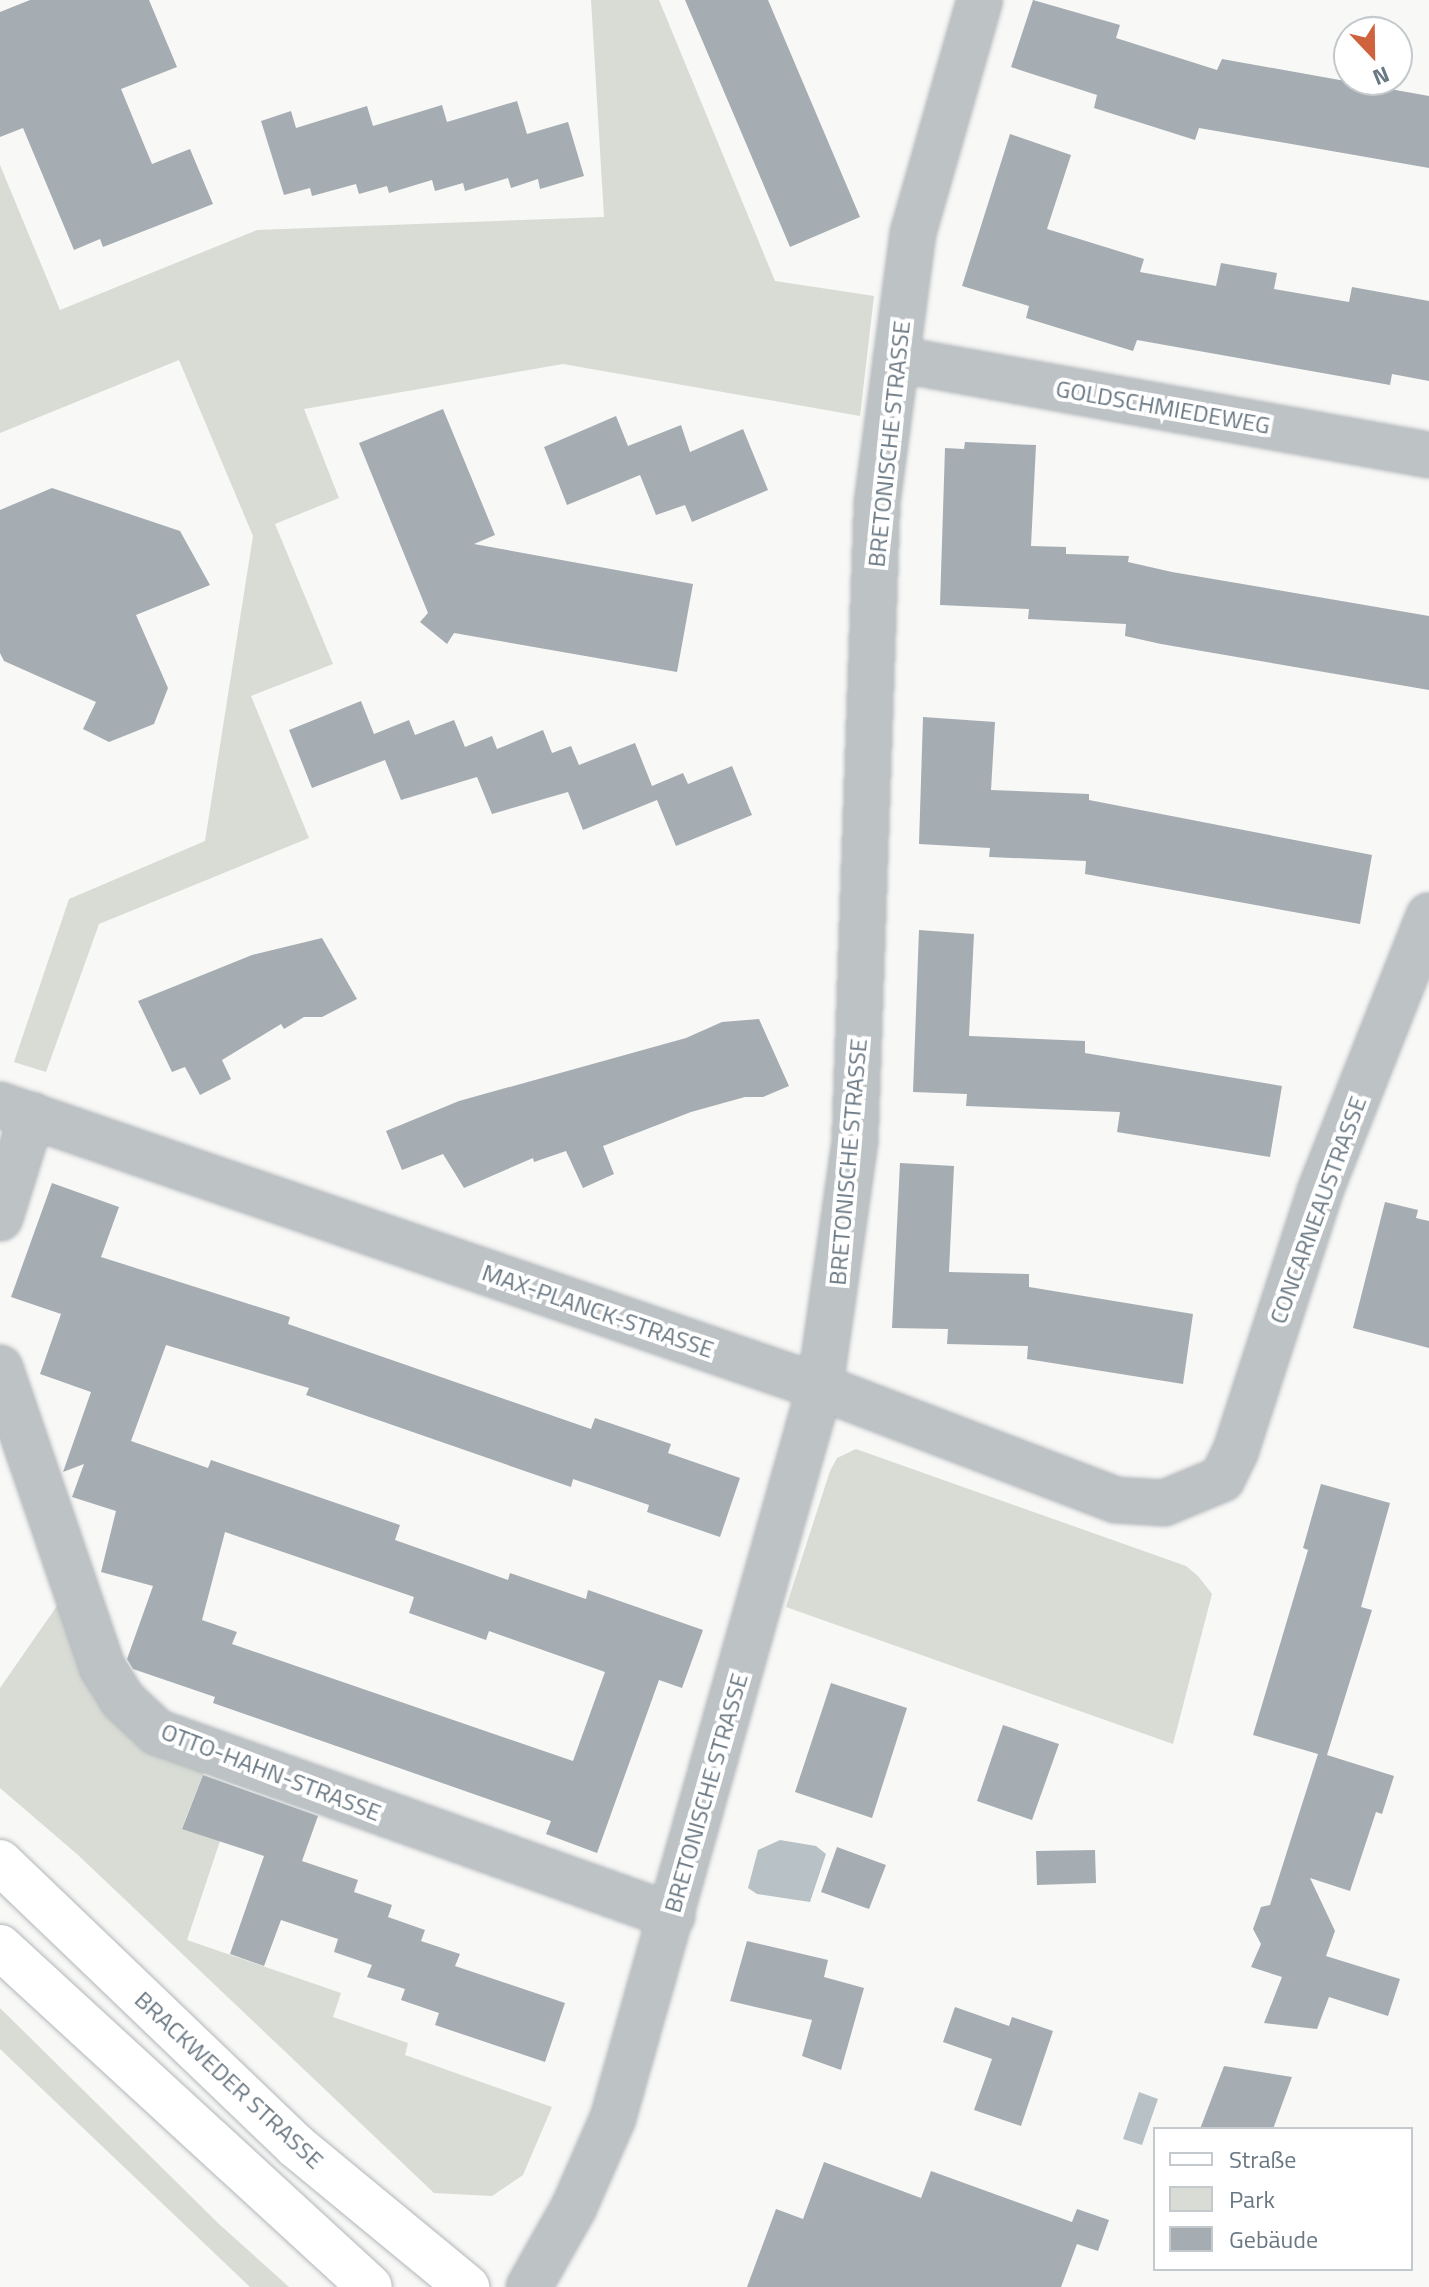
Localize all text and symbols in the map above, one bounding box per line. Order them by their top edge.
north arrow [1333,16,1413,96]
text: N [1368,58,1395,95]
street label: BRETONISCHE STRASSE [862,319,916,569]
street label: GOLDSCHMIEDEWEG [1054,374,1272,440]
street label: BRETONISCHE STRASSE [823,1037,873,1287]
street label: CONCARNEAUSTRASSE [1263,1092,1373,1328]
street label: MAX-PLANCK-STRASSE [478,1258,718,1364]
street label: BRETONISCHE STRASSE [658,1670,754,1916]
street label: OTTO-HAHN-STRASSE [157,1717,385,1827]
street label: BRACKWEDER STRASSE [129,1985,329,2175]
legend [1153,2127,1413,2271]
text: Straße [1229,2141,1296,2177]
text: Park [1229,2181,1275,2217]
text: Gebäude [1229,2221,1318,2257]

